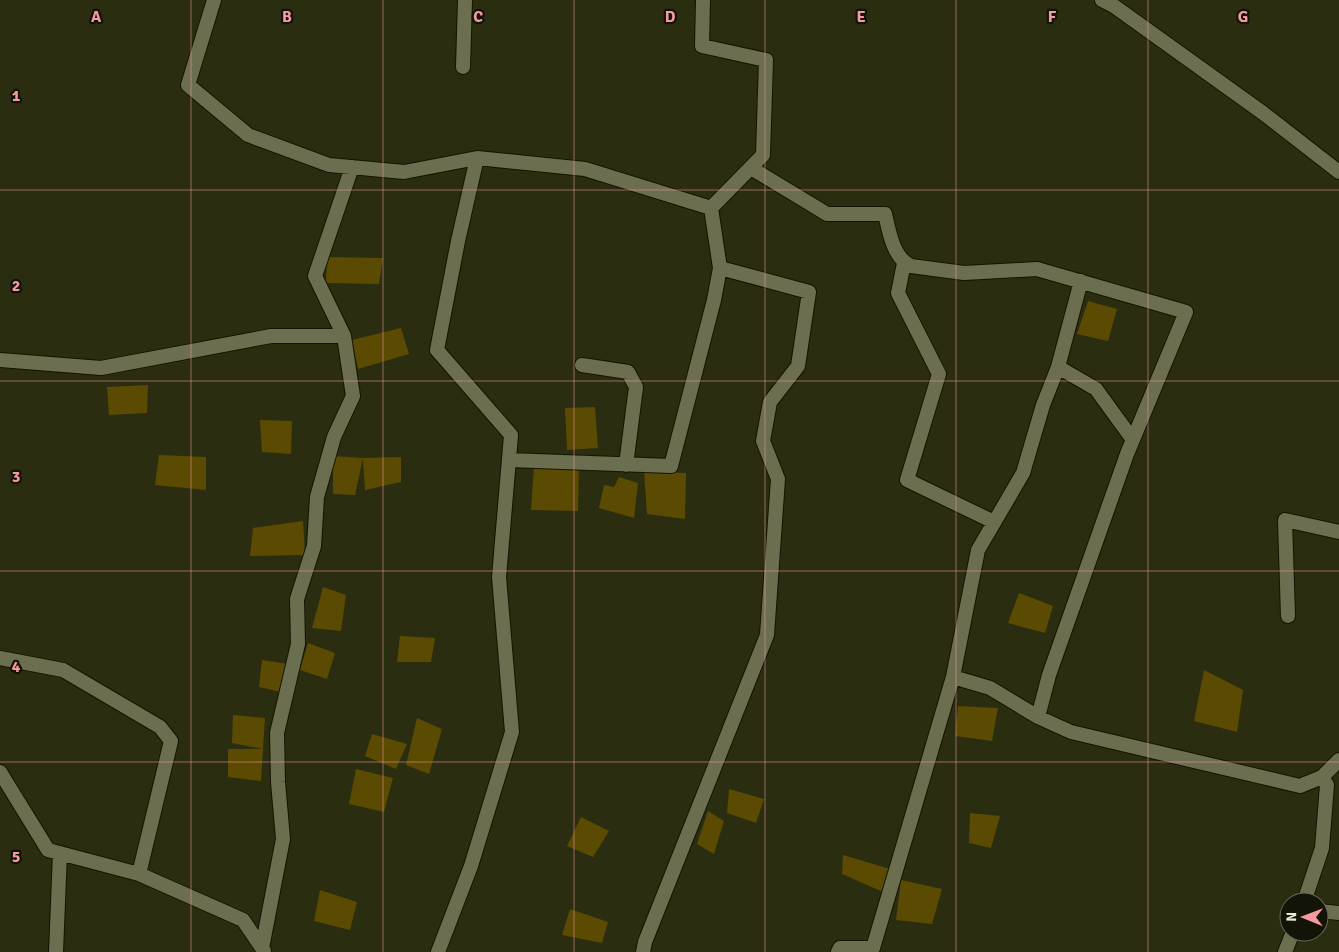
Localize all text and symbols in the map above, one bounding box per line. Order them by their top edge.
text: A [91,7,102,27]
text: B [282,7,292,27]
text: C [473,7,483,27]
text: D [665,7,676,27]
text: E [856,7,866,27]
text: F [1048,7,1057,27]
text: G [1238,7,1248,27]
text: 1 [12,86,21,106]
text: 2 [12,276,20,296]
text: 3 [12,467,20,487]
text: 4 [12,657,21,677]
text: 5 [12,847,20,867]
north arrow [1279,892,1329,942]
text: N [1283,912,1300,922]

